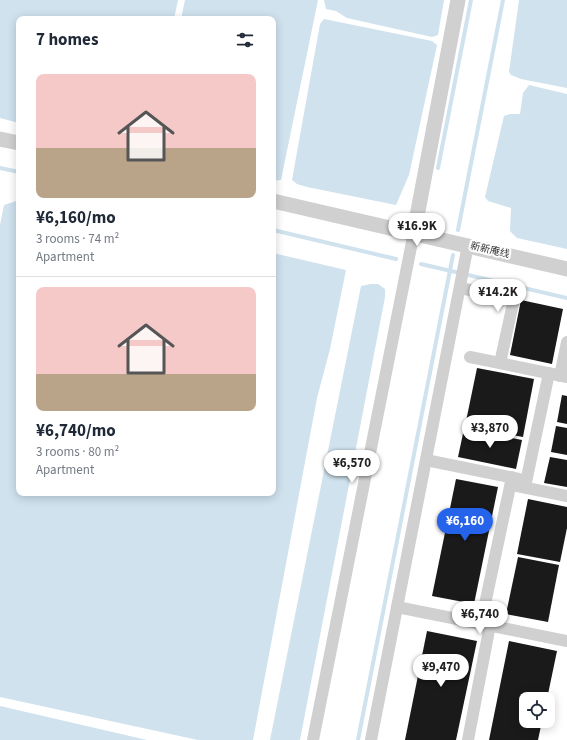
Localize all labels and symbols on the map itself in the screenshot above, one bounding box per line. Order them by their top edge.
pin: ¥16.9K [384,213,450,247]
street label: 新新庵线 [469,239,511,261]
pin: ¥14.2K [465,279,531,313]
pin: ¥3,870 [457,415,523,449]
pin: ¥6,570 [319,450,385,484]
pin: ¥6,160 [432,508,498,542]
pin: ¥6,740 [447,601,513,635]
pin: ¥9,470 [408,654,474,688]

